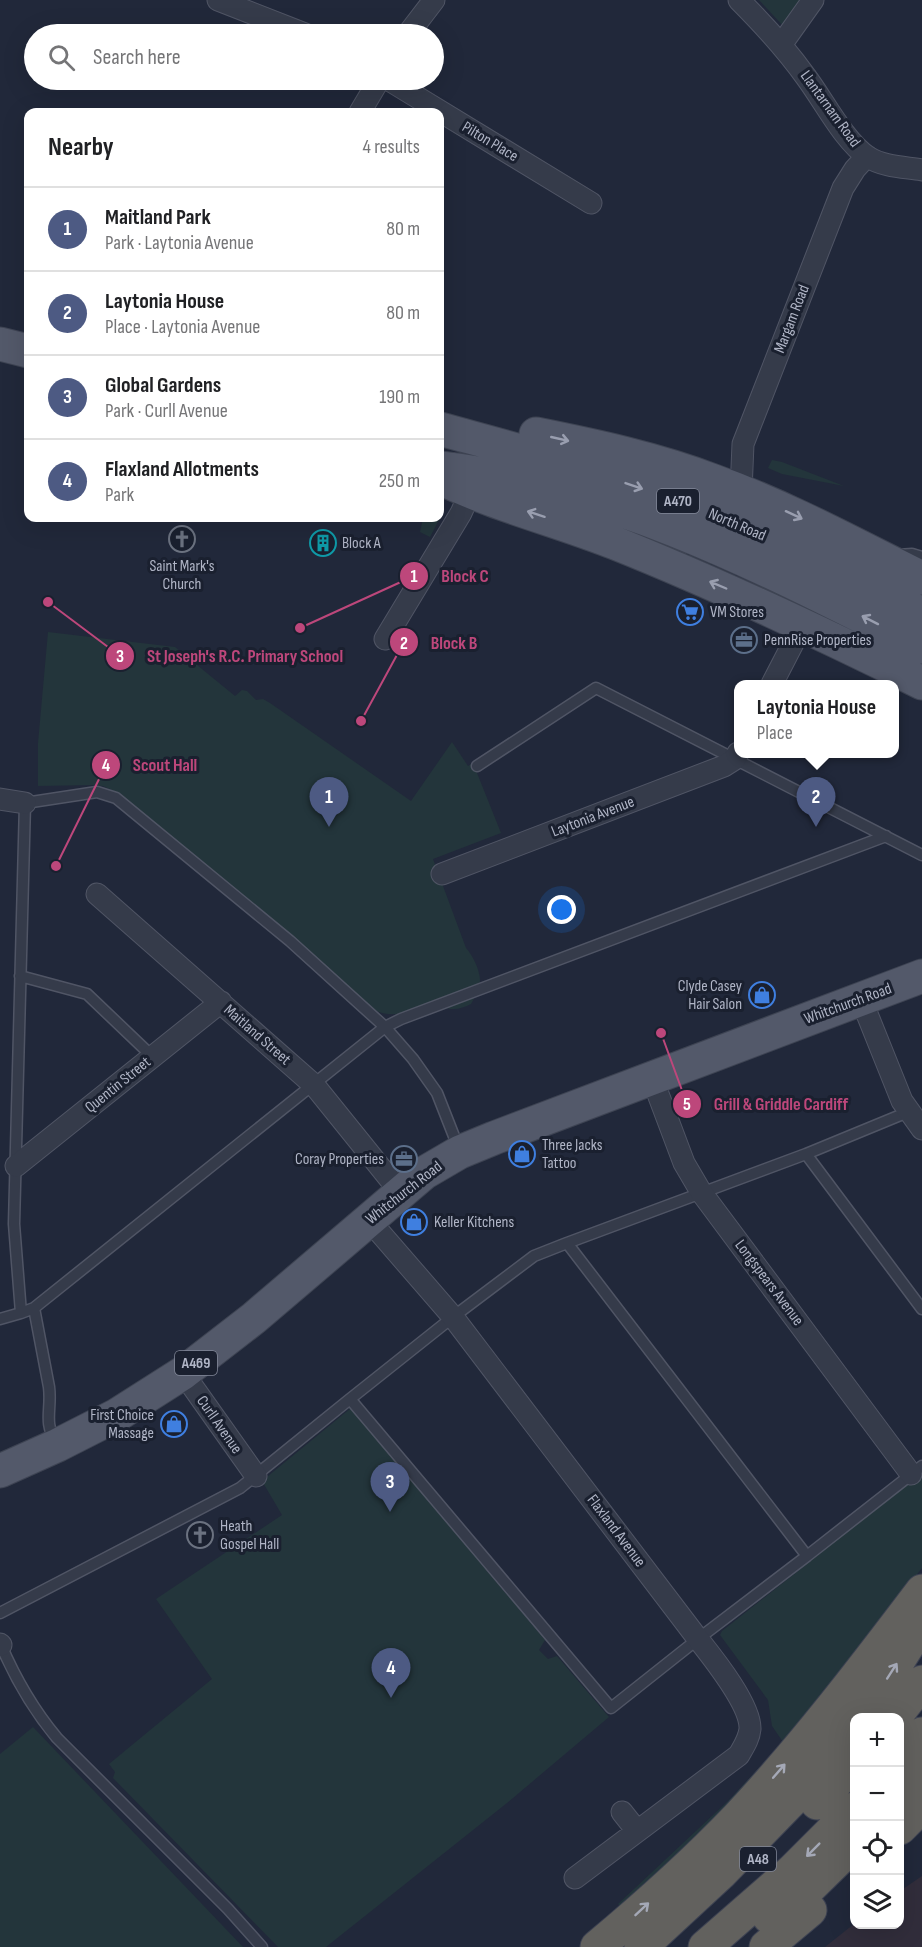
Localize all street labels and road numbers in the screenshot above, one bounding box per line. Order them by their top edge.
street label: Llantarnam Road [796,67,864,151]
street label: Pilton Place [458,118,522,166]
street label: Margam Road [770,282,814,356]
road number: A470 [657,489,699,513]
street label: North Road [705,504,769,546]
street label: Laytonia Avenue [549,792,637,842]
street label: Whitchurch Road [802,979,894,1029]
street label: Maitland Street [220,1001,294,1069]
street label: Quentin Street [81,1053,155,1117]
street label: Whitchurch Road [362,1157,446,1229]
street label: Longspears Avenue [731,1236,807,1330]
road number: A469 [175,1351,217,1375]
street label: Curll Avenue [192,1392,246,1458]
street label: Flaxland Avenue [583,1491,649,1571]
road number: A48 [740,1847,776,1871]

